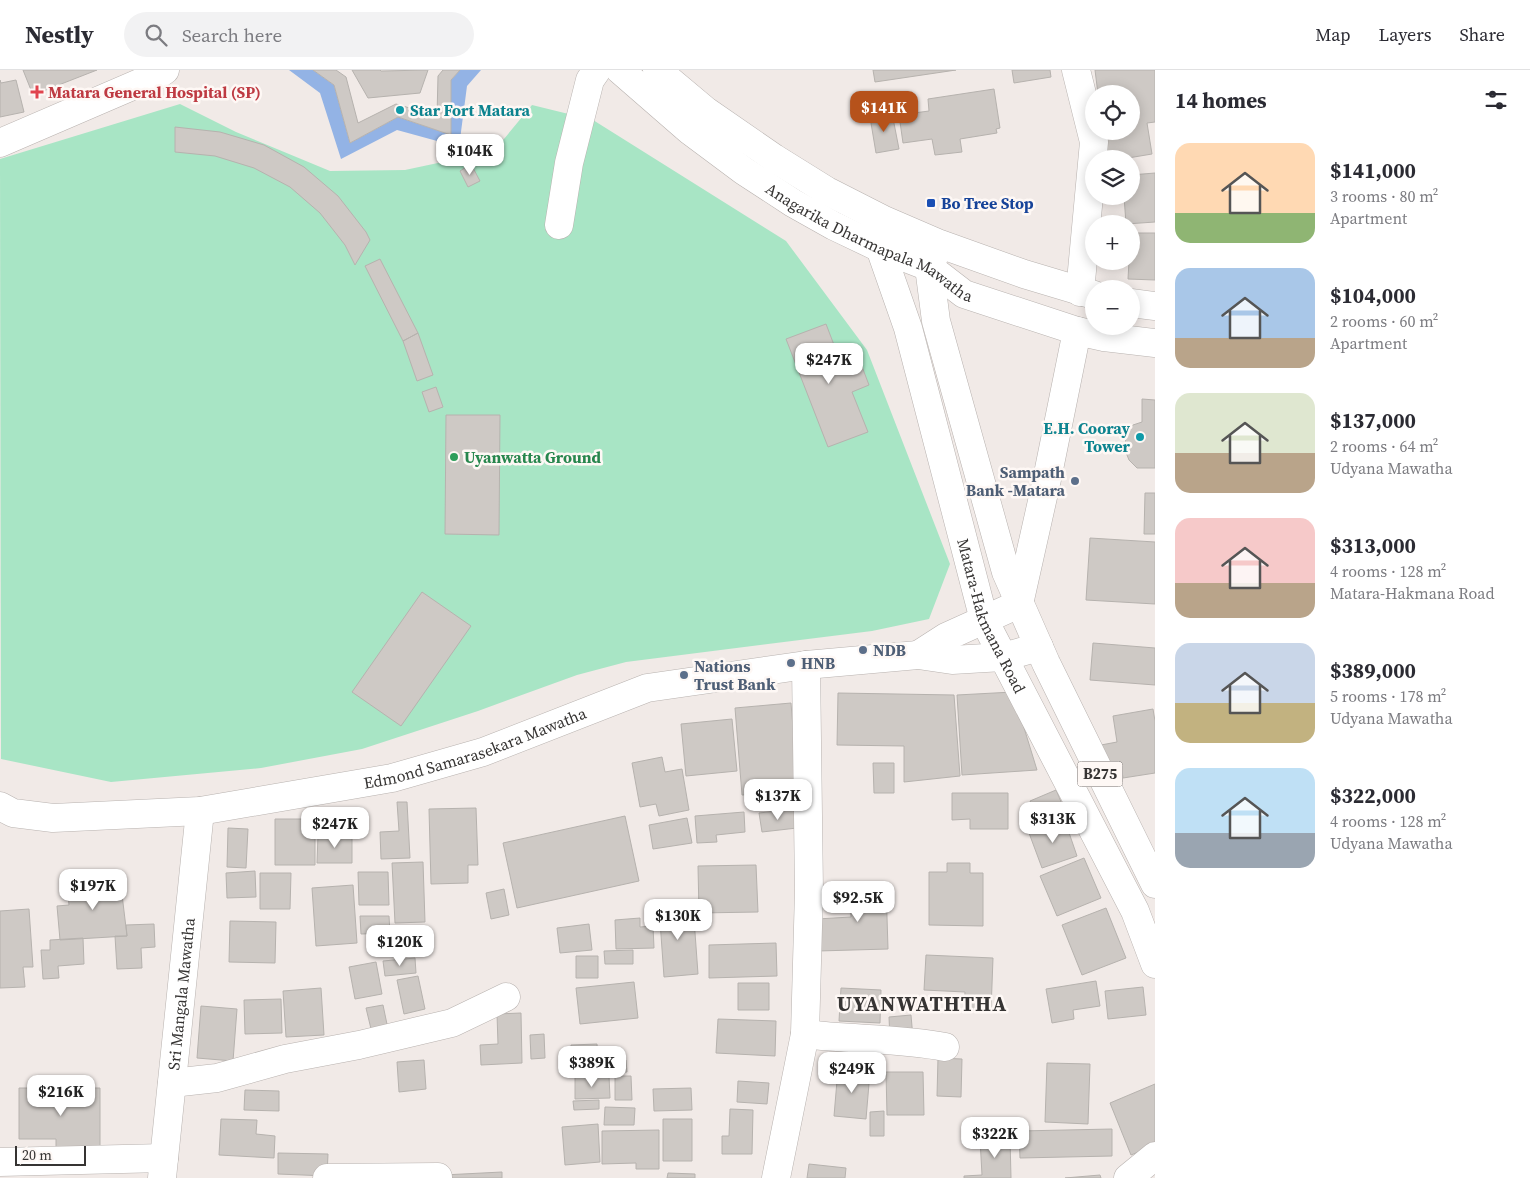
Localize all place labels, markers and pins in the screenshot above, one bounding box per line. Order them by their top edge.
place label: Matara General Hospital (SP) [48,81,261,103]
marker: Matara General Hospital (SP) [30,85,44,99]
pin: $141K [849,90,919,133]
place label: Star Fort Matara [410,99,530,121]
marker: Star Fort Matara [394,104,406,116]
pin: $104K [435,134,505,176]
place label: Bo Tree Stop [941,192,1034,214]
marker: Bo Tree Stop [925,197,937,209]
pin: $247K [794,342,864,385]
place label: E.H. Cooray Tower [1043,417,1131,457]
marker: E.H. Cooray Tower [1134,431,1146,443]
place label: Uyanwatta Ground [464,446,602,468]
marker: Uyanwatta Ground [448,451,460,463]
place label: Sampath Bank -Matara [966,461,1066,501]
marker: Sampath Bank -Matara [1069,475,1081,487]
place label: NDB [873,639,906,661]
marker: NDB [857,644,869,656]
place label: HNB [801,652,836,674]
place label: Nations Trust Bank [694,655,776,695]
marker: HNB [785,657,797,669]
marker: Nations Trust Bank [678,669,690,681]
pin: $137K [743,778,813,821]
pin: $313K [1018,802,1088,844]
pin: $247K [300,806,370,849]
pin: $197K [58,868,128,911]
pin: $92.5K [817,880,899,923]
pin: $130K [643,898,713,941]
pin: $120K [365,924,435,967]
pin: $389K [557,1046,627,1088]
pin: $249K [817,1052,887,1094]
pin: $216K [26,1074,96,1117]
pin: $322K [960,1116,1030,1159]

